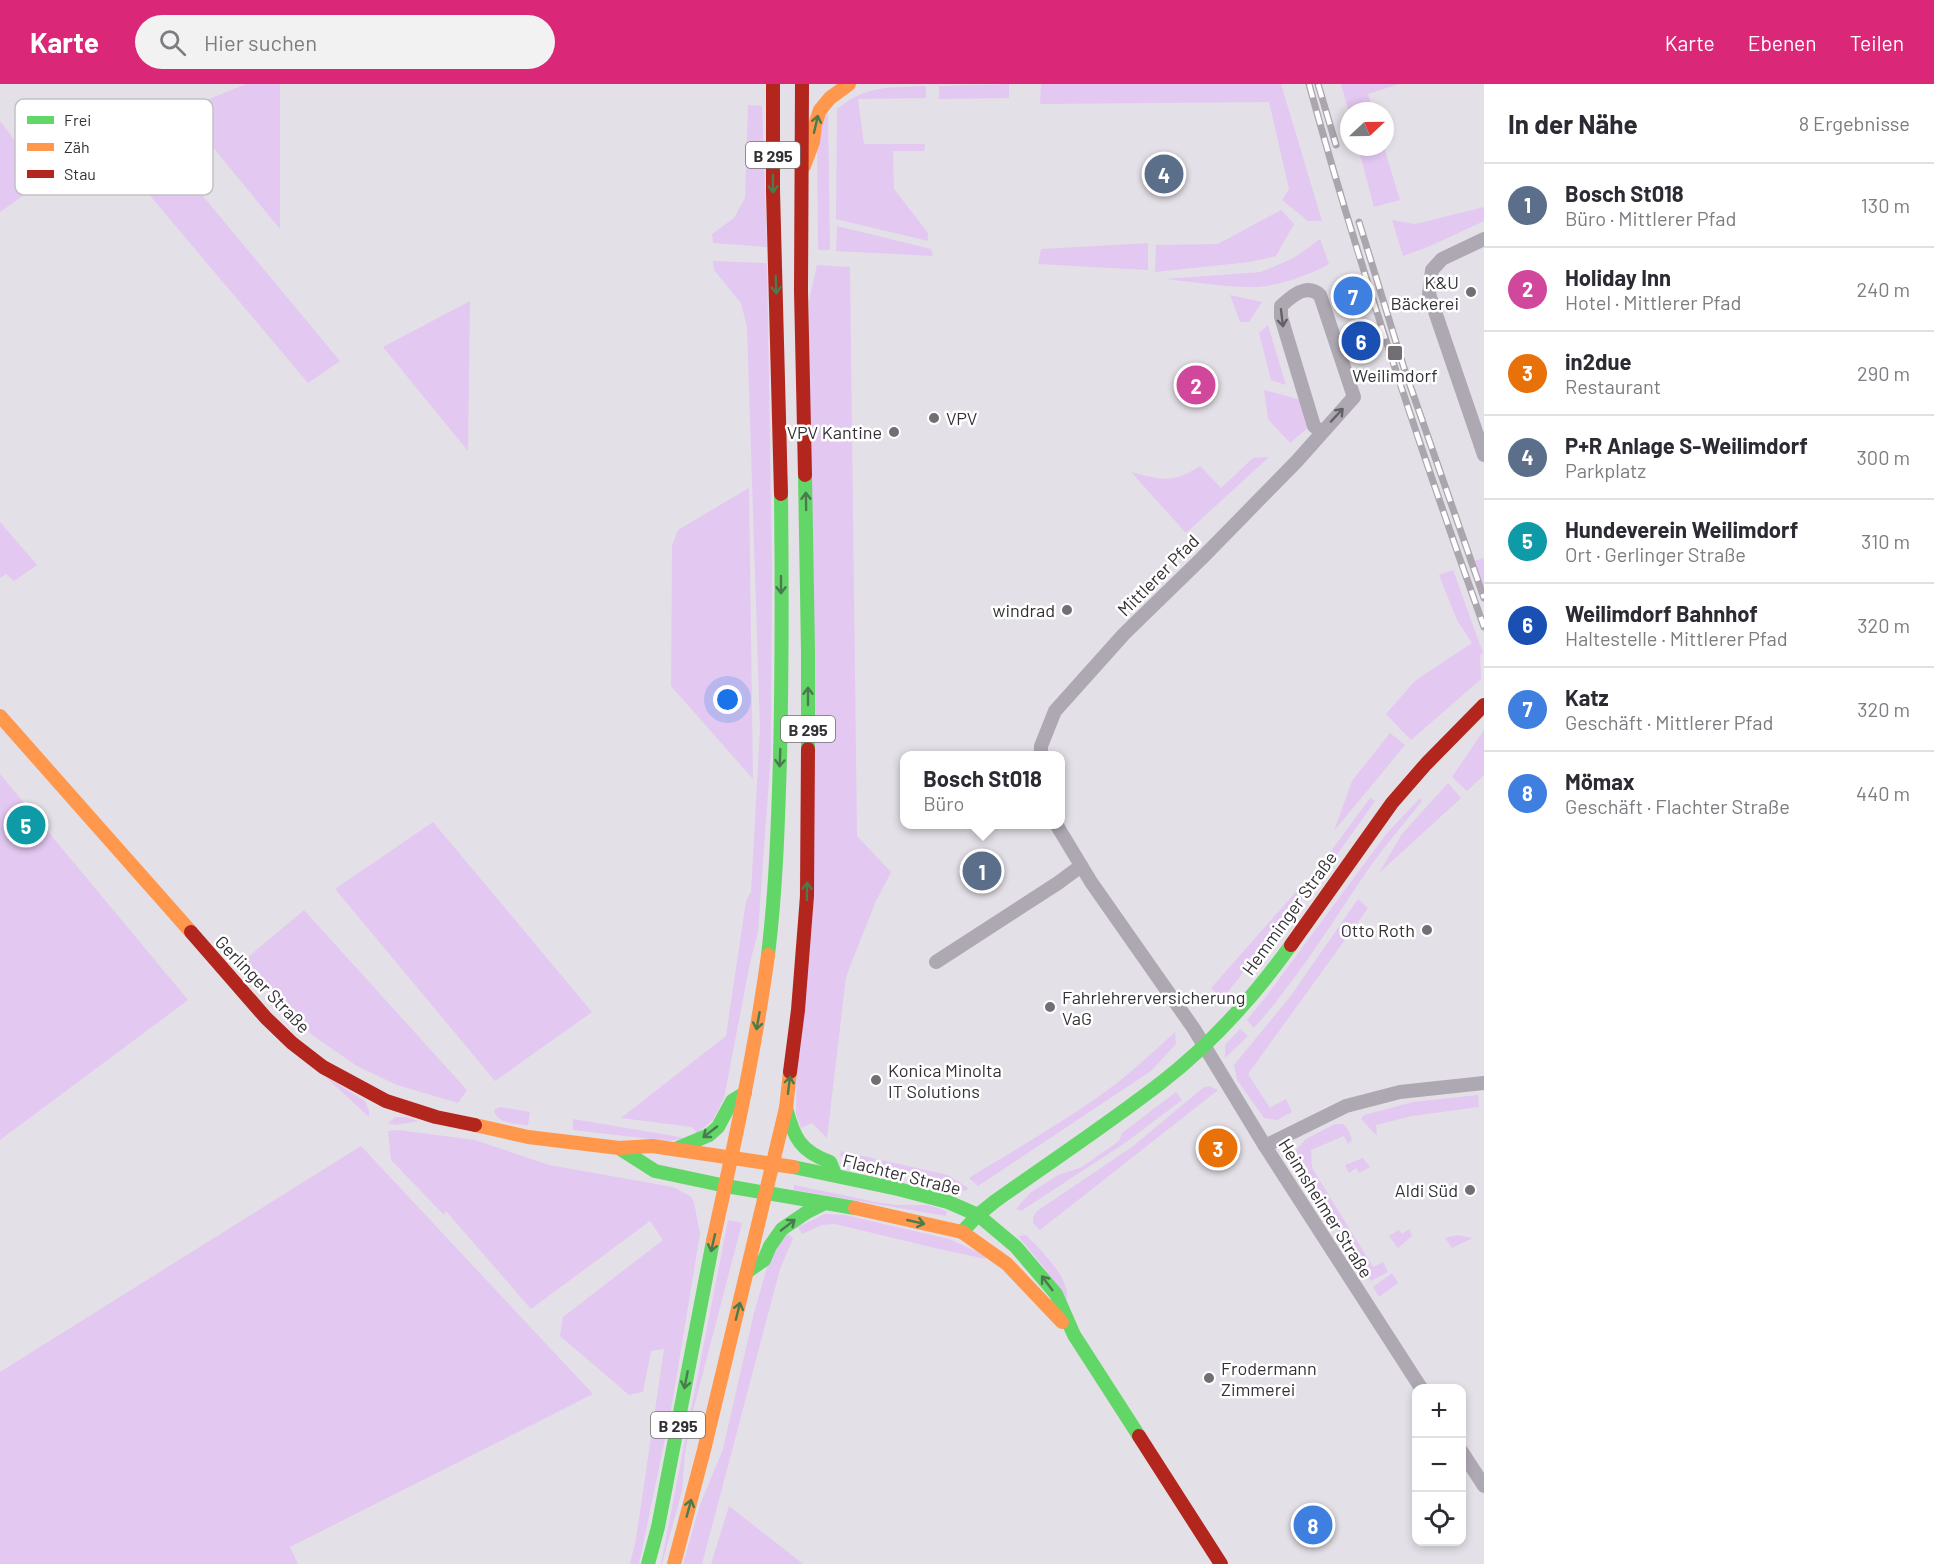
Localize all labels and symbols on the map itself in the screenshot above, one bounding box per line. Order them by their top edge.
legend [15,99,213,195]
north arrow [1340,102,1394,156]
text: Frei [64,110,91,129]
one-way arrow [811,115,822,134]
text: Zäh [64,137,90,156]
road number: B 295 [746,142,800,168]
pin: 4 [1144,152,1184,196]
text: Stau [64,164,96,183]
one-way arrow [767,174,779,194]
place label: K&U Bäckerei [1390,271,1459,314]
one-way arrow [770,274,782,294]
pin: 7 [1334,274,1372,318]
marker: K&U Bäckerei [1464,285,1478,299]
one-way arrow [1277,308,1288,328]
pin: 6 [1342,318,1380,364]
marker: Weilimdorf [1386,344,1404,362]
pin: 2 [1176,362,1216,408]
place label: Weilimdorf [1352,364,1438,386]
place label: VPV [946,407,978,429]
one-way arrow [1330,407,1345,422]
marker: VPV [927,411,941,425]
place label: VPV Kantine [787,421,882,443]
marker: VPV Kantine [887,425,901,439]
one-way arrow [800,492,811,512]
street label: Mittlerer Pfad [1113,530,1203,620]
one-way arrow [776,574,787,594]
place label: windrad [992,599,1055,621]
marker: windrad [1060,603,1074,617]
your location [713,685,742,714]
one-way arrow [802,687,814,707]
road number: B 295 [781,716,835,742]
one-way arrow [774,747,786,767]
pin: 5 [6,802,46,848]
street label: Hemminger Straße [1237,847,1341,979]
pin: 1 [962,848,1002,894]
one-way arrow [801,882,813,902]
place label: Otto Roth [1341,919,1415,941]
marker: Otto Roth [1420,923,1434,937]
street label: Gerlinger Straße [211,931,315,1037]
place label: Fahrlehrerversicherung VaG [1062,986,1245,1029]
marker: Fahrlehrerversicherung VaG [1043,1000,1057,1014]
one-way arrow [752,1011,763,1030]
place label: Konica Minolta IT Solutions [888,1059,1002,1102]
marker: Konica Minolta IT Solutions [869,1073,883,1087]
one-way arrow [784,1076,795,1096]
one-way arrow [702,1126,718,1139]
pin: 3 [1198,1126,1238,1170]
street label: Heimsheimer Straße [1274,1134,1378,1282]
street label: Flachter Straße [841,1149,963,1199]
place label: Aldi Süd [1395,1179,1458,1201]
marker: Aldi Süd [1463,1183,1477,1197]
one-way arrow [906,1217,925,1228]
one-way arrow [780,1219,796,1232]
one-way arrow [707,1233,718,1253]
one-way arrow [1041,1276,1054,1292]
one-way arrow [733,1302,744,1322]
place label: Frodermann Zimmerei [1221,1357,1317,1400]
one-way arrow [680,1370,691,1389]
marker: Frodermann Zimmerei [1202,1371,1216,1385]
road number: B 295 [651,1412,705,1438]
one-way arrow [684,1498,695,1517]
pin: 8 [1294,1502,1332,1548]

